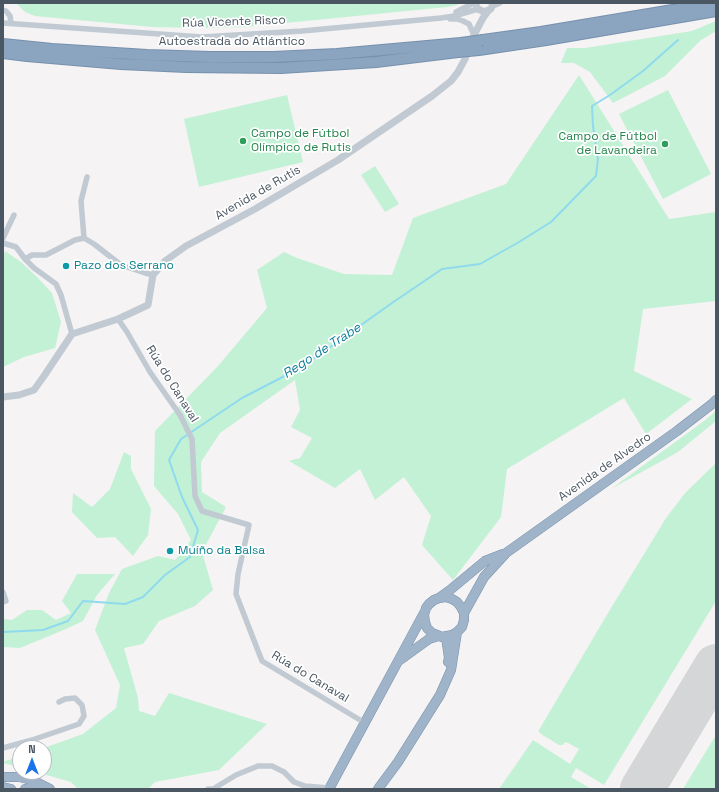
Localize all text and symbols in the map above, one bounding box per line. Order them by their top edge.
street label: Rúa Vicente Risco [182,13,286,31]
street label: Autoestrada do Atlántico [159,35,305,49]
place label: Campo de Fútbol Olímpico de Rutis [251,127,351,155]
place label: Campo de Fútbol de Lavandeira [559,130,657,158]
marker: Campo de Fútbol Olímpico de Rutis [238,136,248,146]
marker: Campo de Fútbol de Lavandeira [660,139,670,149]
street label: Avenida de Rutis [213,163,303,223]
place label: Pazo dos Serrano [74,259,174,273]
marker: Pazo dos Serrano [61,261,71,271]
water label: Rego de Trabe [280,320,364,382]
street label: Rúa do Canaval [143,343,201,425]
street label: Avenida de Alvedro [556,430,654,504]
place label: Muíño da Balsa [178,544,265,558]
marker: Muíño da Balsa [165,546,175,556]
street label: Rúa do Canaval [269,648,351,706]
north arrow [12,740,52,780]
text: N [28,742,36,756]

